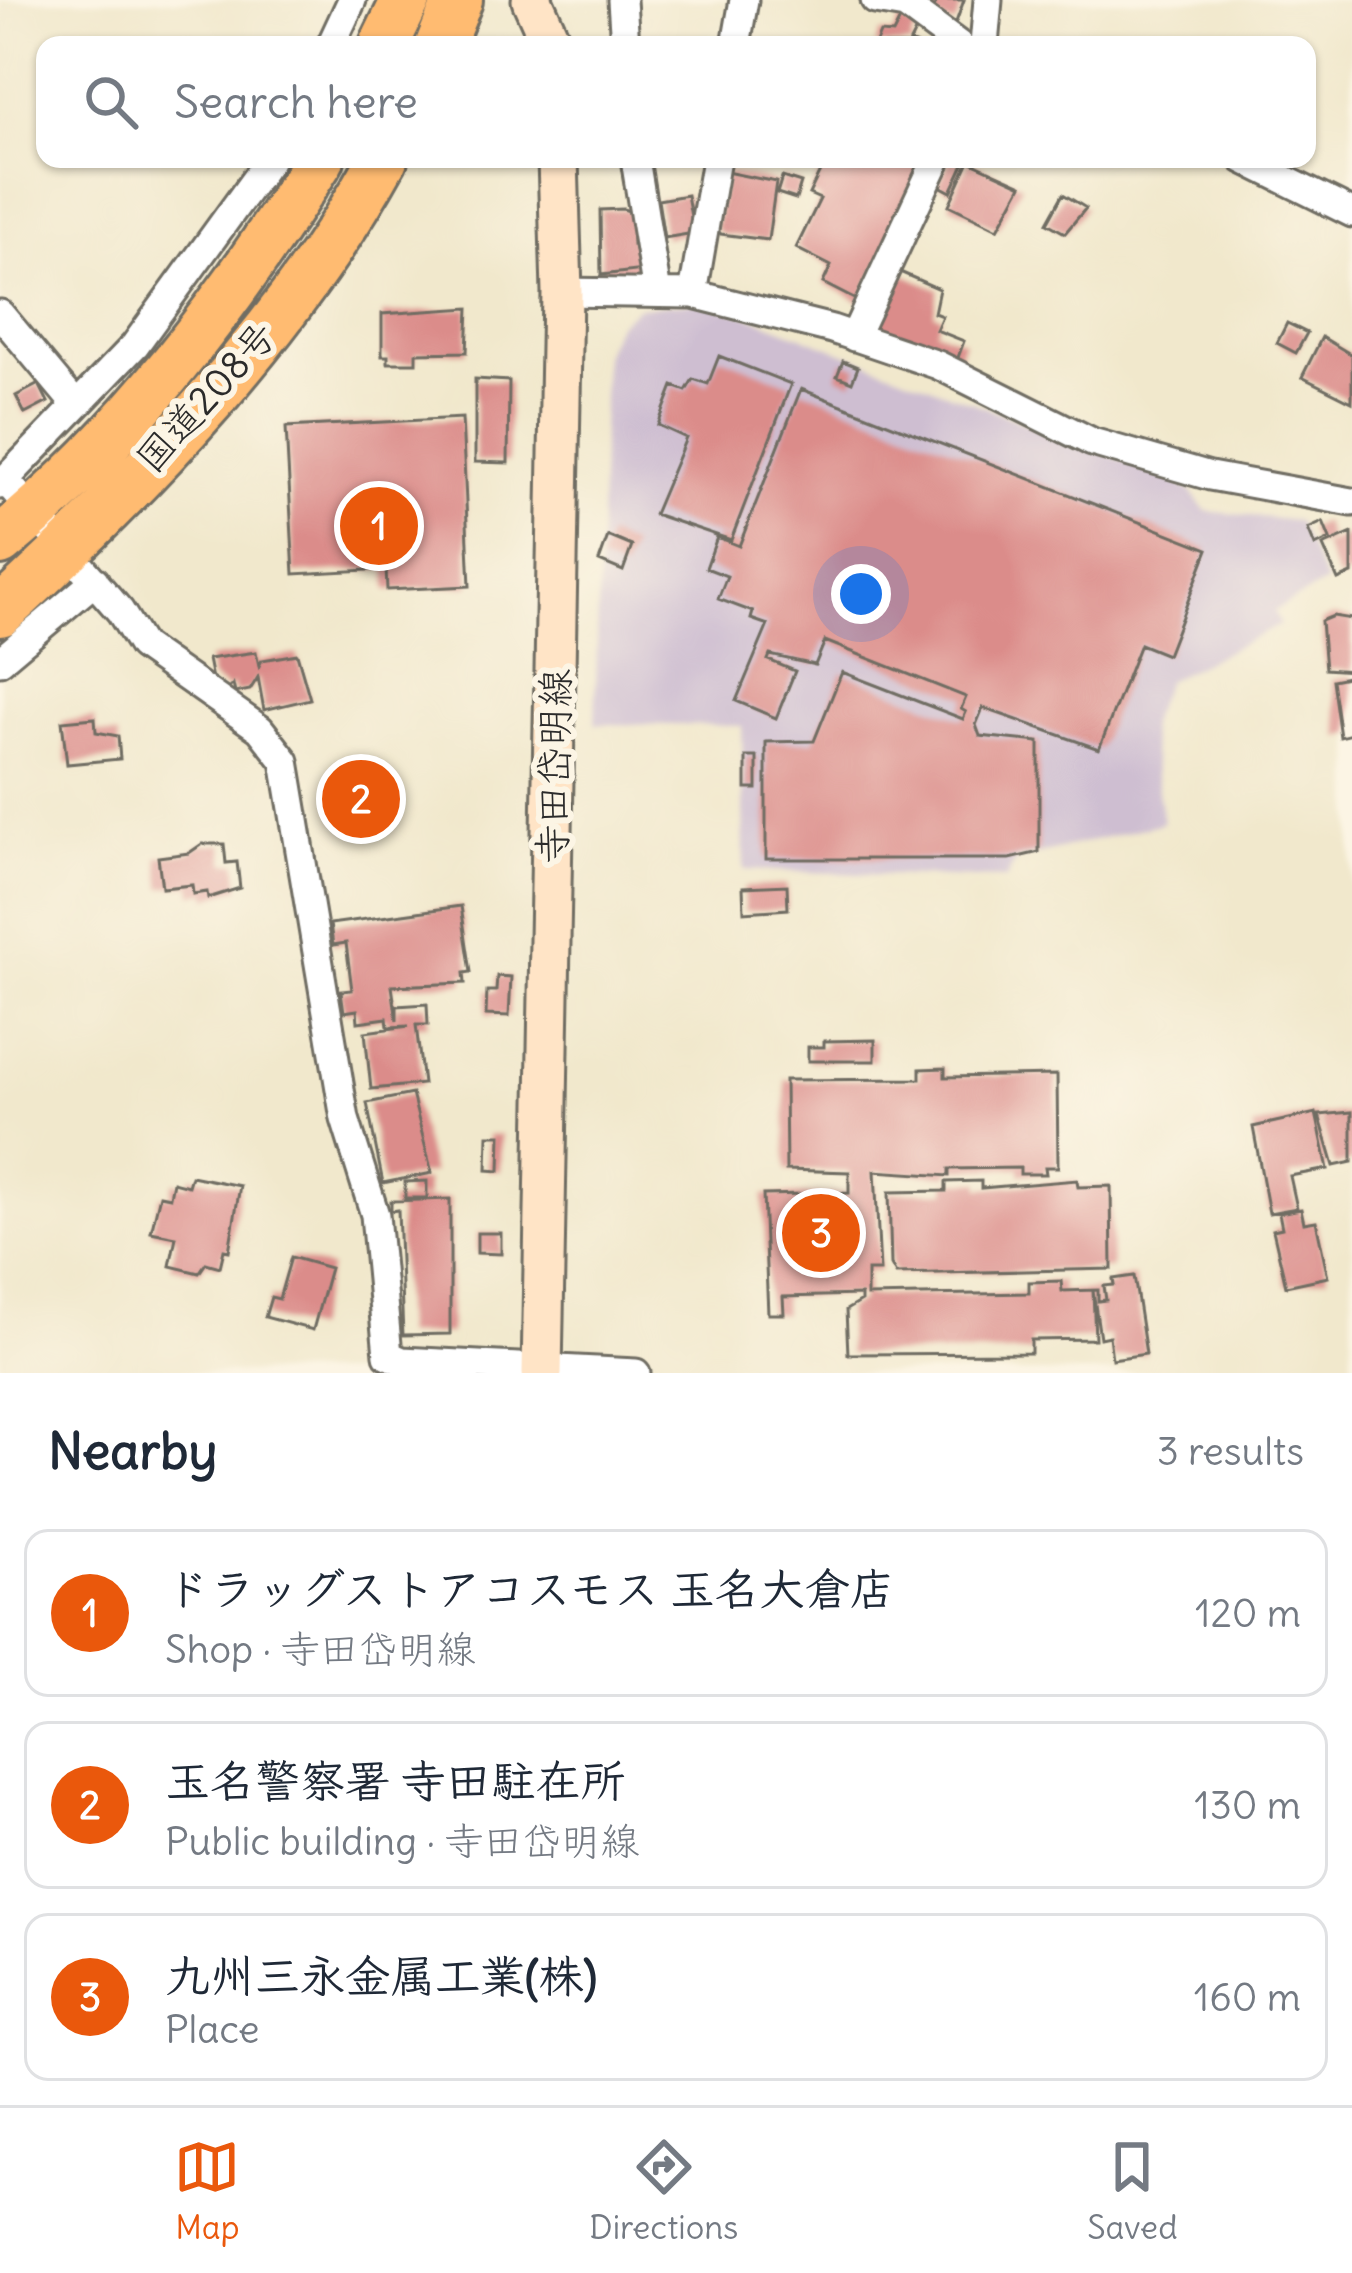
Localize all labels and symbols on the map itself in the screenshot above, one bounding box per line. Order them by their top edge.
street label: 国道208号 [125,311,287,483]
pin: 1 [340,481,418,571]
your location [831,564,891,624]
street label: 寺田岱明線 [528,668,580,864]
pin: 2 [322,754,400,844]
pin: 3 [782,1188,860,1278]

